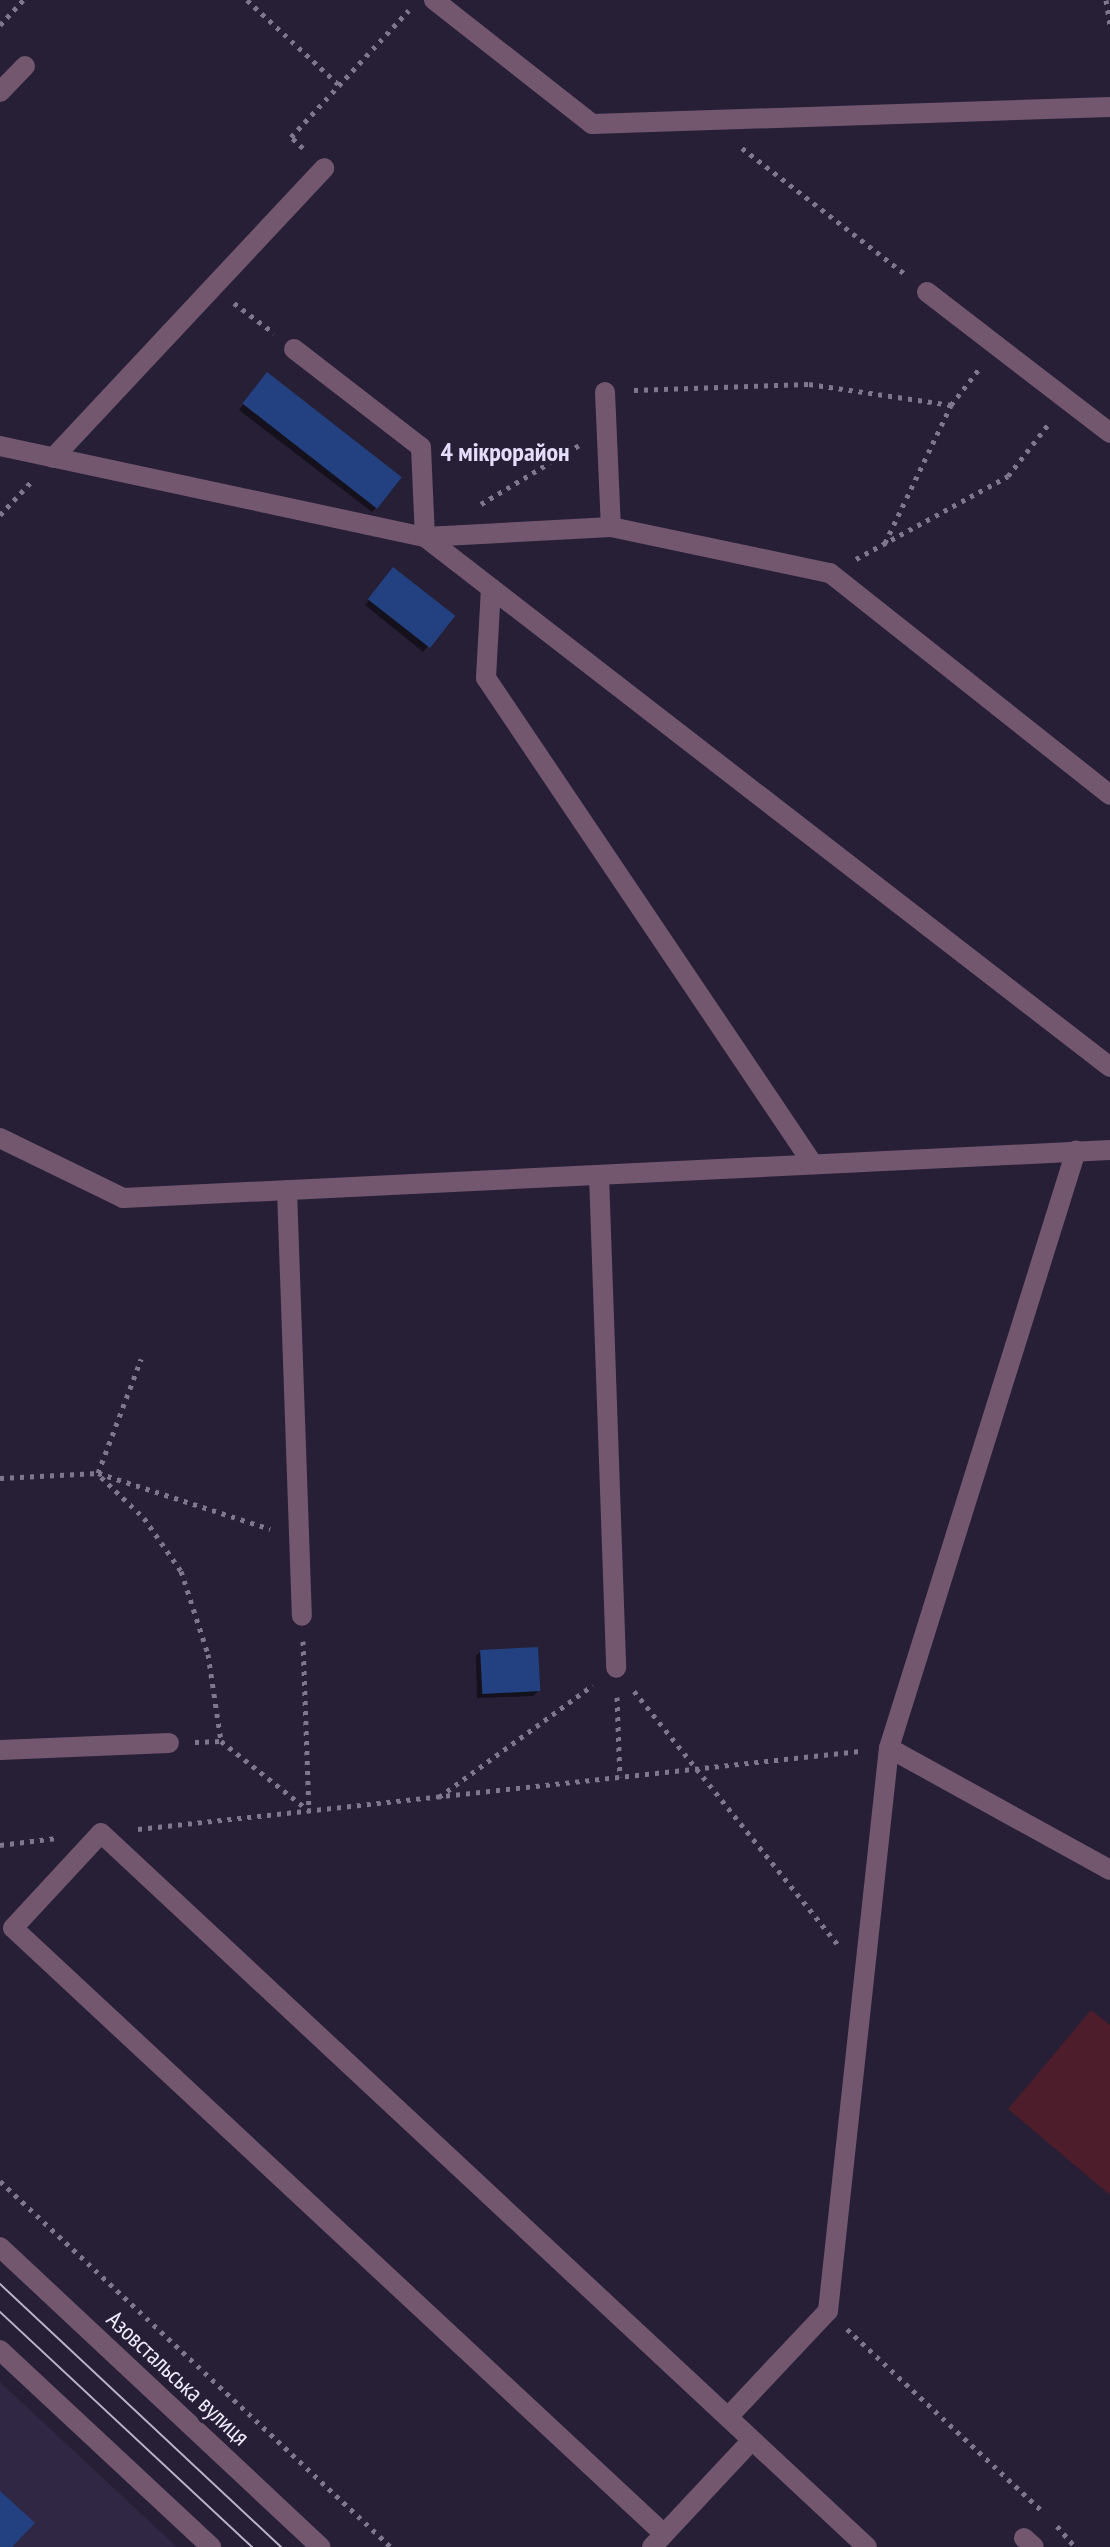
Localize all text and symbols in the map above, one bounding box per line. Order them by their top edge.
district label: 4 мікрорайон [440,436,570,468]
street label: Азовстальська вулиця [101,2305,255,2451]

